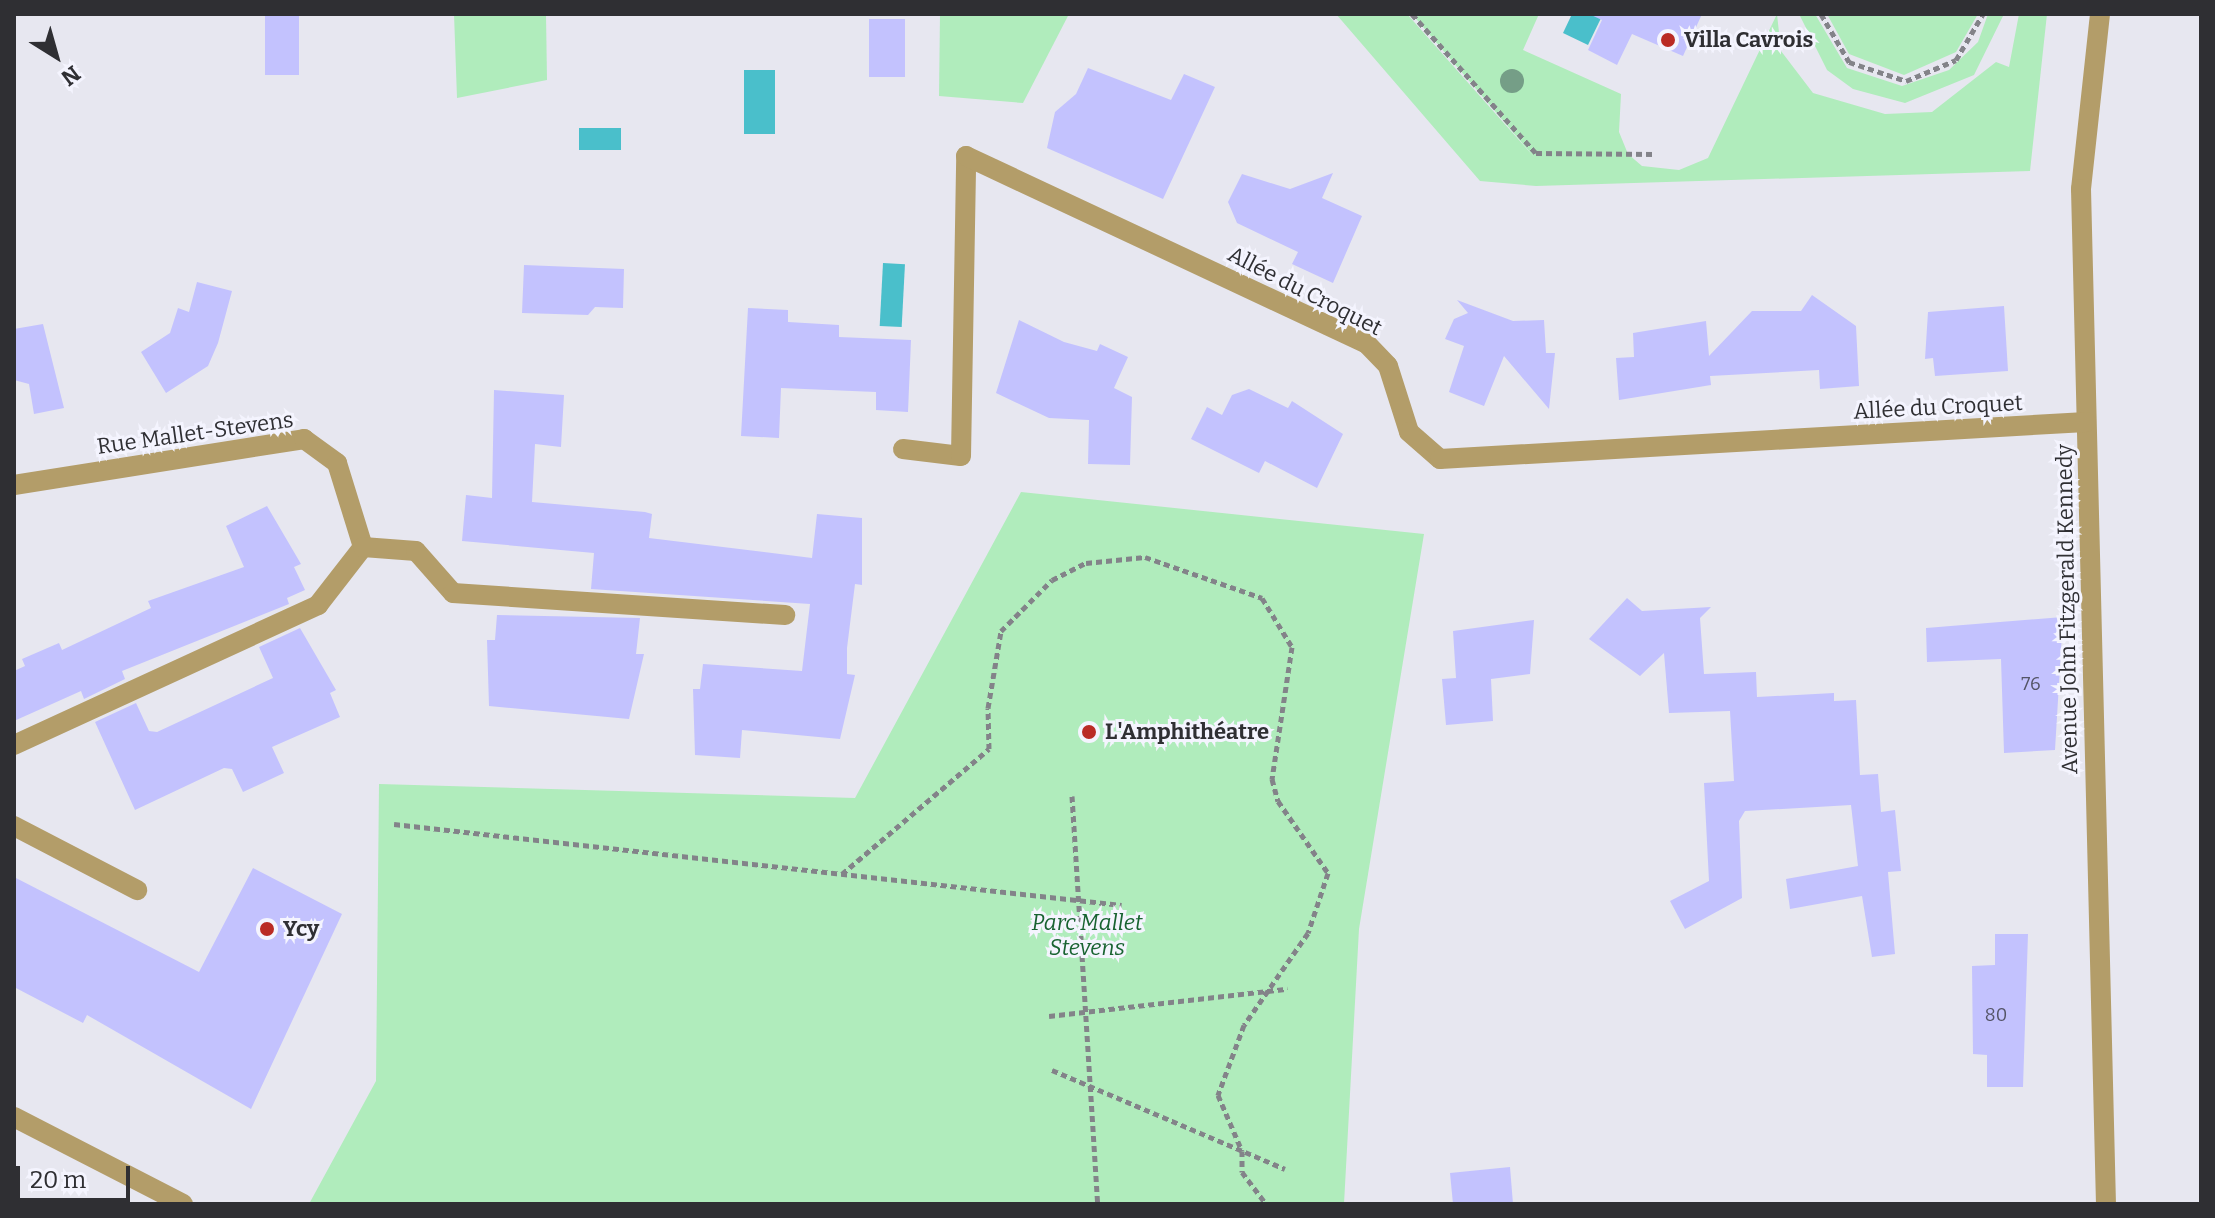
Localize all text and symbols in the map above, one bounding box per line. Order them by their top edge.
north arrow [16,16,96,96]
place label: Villa Cavrois [1684,27,1813,53]
marker: Villa Cavrois [1659,31,1677,49]
text: N [56,60,86,91]
street label: Allée du Croquet [1224,241,1386,341]
street label: Allée du Croquet [1853,389,2023,425]
street label: Rue Mallet-Stevens [95,406,295,460]
street label: Avenue John Fitzgerald Kennedy [2051,444,2083,774]
house number: 76 [2021,673,2041,695]
place label: L'Amphithéatre [1105,719,1269,745]
marker: L'Amphithéatre [1080,723,1098,741]
park label: Parc Mallet Stevens [1031,909,1143,960]
place label: Ycy [283,916,319,942]
marker: Ycy [258,920,276,938]
house number: 80 [1985,1004,2007,1026]
scale bar [20,1150,134,1200]
text: 20 m [30,1166,86,1194]

